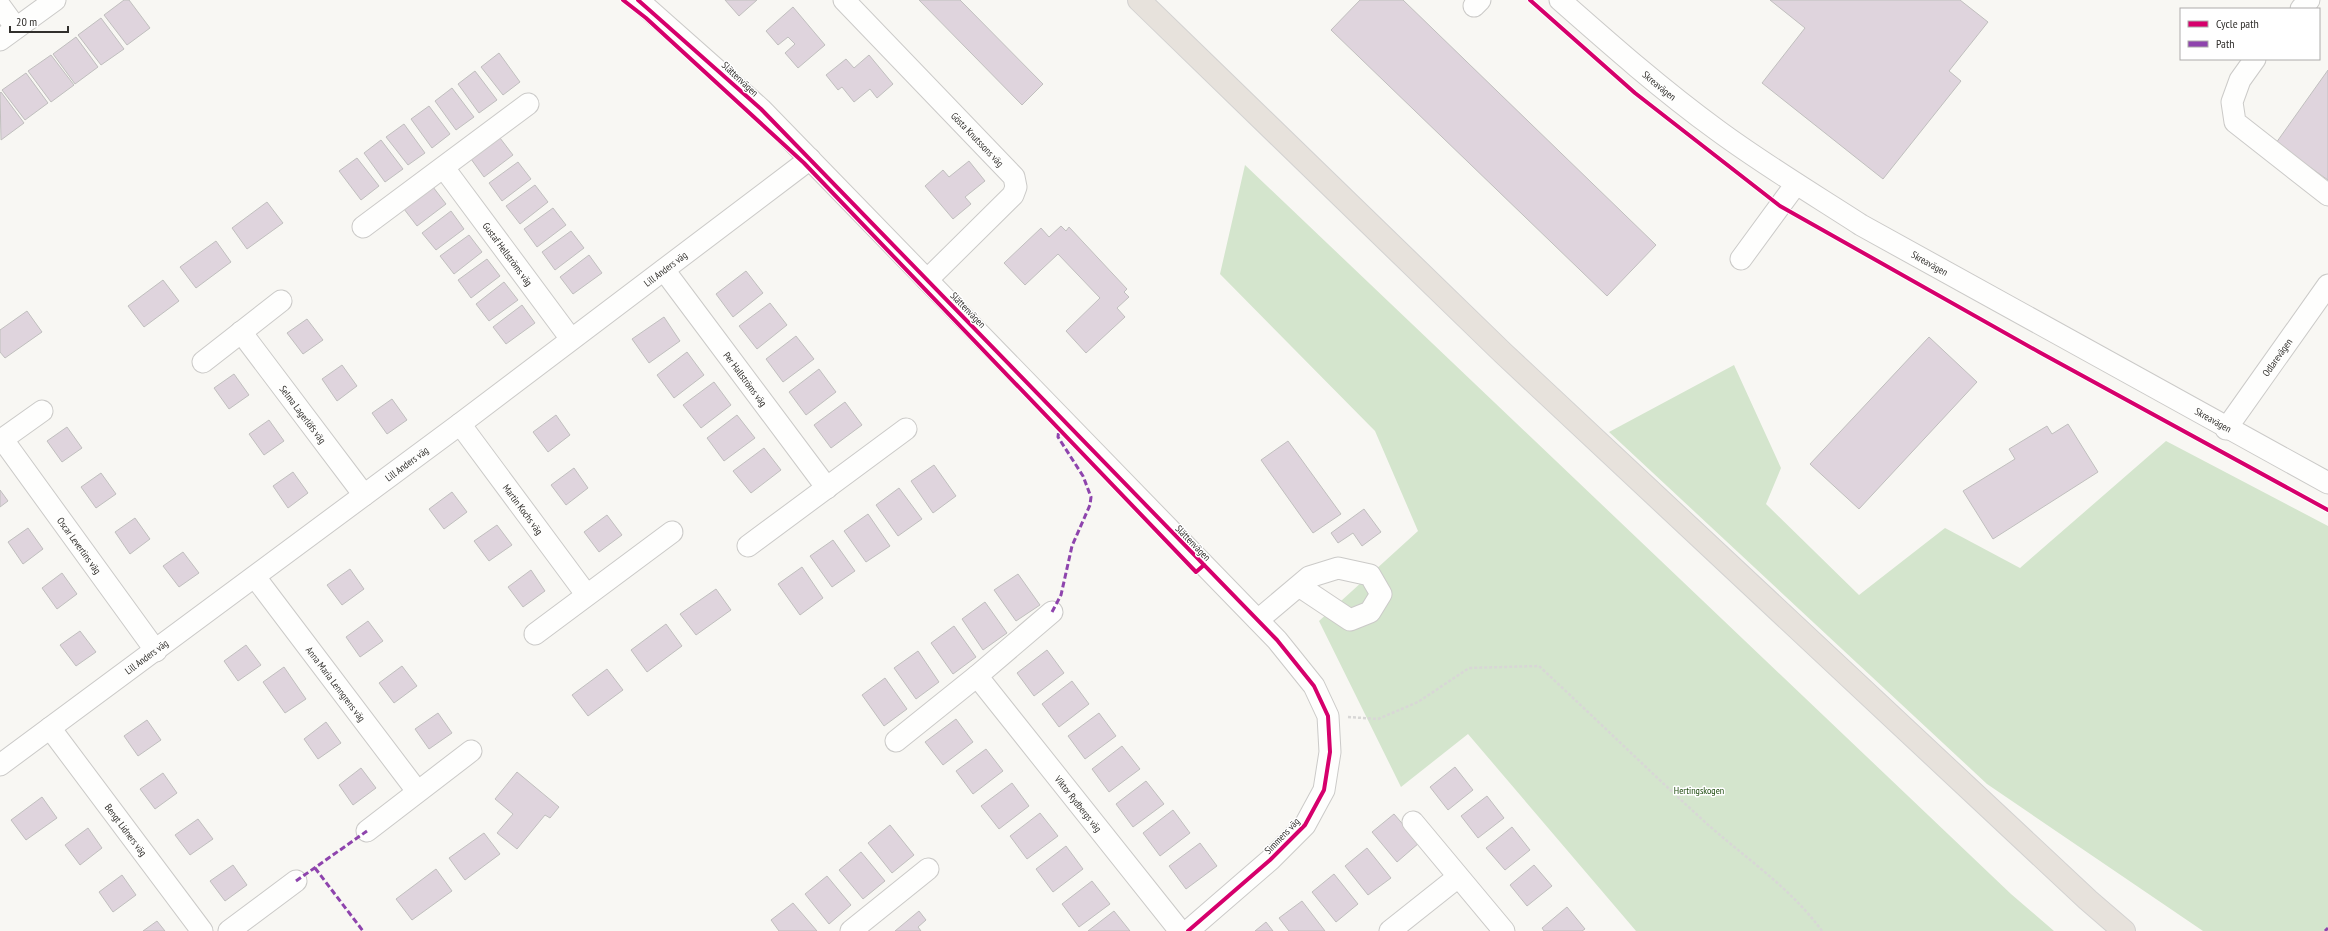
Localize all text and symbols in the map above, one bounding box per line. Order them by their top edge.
scale bar [10,8,68,34]
legend [2180,8,2320,60]
text: 20 m [16,14,37,29]
text: Cycle path [2216,16,2259,31]
text: Path [2216,36,2234,51]
street label: Slättenvägen [719,59,761,99]
street label: Skreavägen [1640,68,1679,103]
street label: Gösta Knutssons väg [948,109,1007,169]
street label: Gustaf Hellströms väg [480,220,536,288]
street label: Lill Anders väg [641,248,689,289]
street label: Skreavägen [1909,248,1950,278]
street label: Slättenvägen [948,289,988,331]
street label: Odlarevägen [2259,336,2295,379]
street label: Per Hallströms väg [721,349,770,409]
street label: Selma Lagerlöfs väg [277,383,329,446]
street label: Skreavägen [2193,404,2234,435]
street label: Lill Anders väg [382,443,431,484]
street label: Martin Kochs väg [500,481,546,537]
street label: Oscar Levertins väg [54,514,104,576]
street label: Slättenvägen [1173,522,1213,564]
street label: Lill Anders väg [122,636,171,677]
street label: Anna Maria Lenngrens väg [303,644,369,724]
street label: Viktor Rydbergs väg [1051,772,1105,834]
park label: Hertingskogen [1674,784,1724,797]
street label: Bengt Lidners väg [102,801,150,858]
street label: Simmens väg [1261,815,1303,857]

